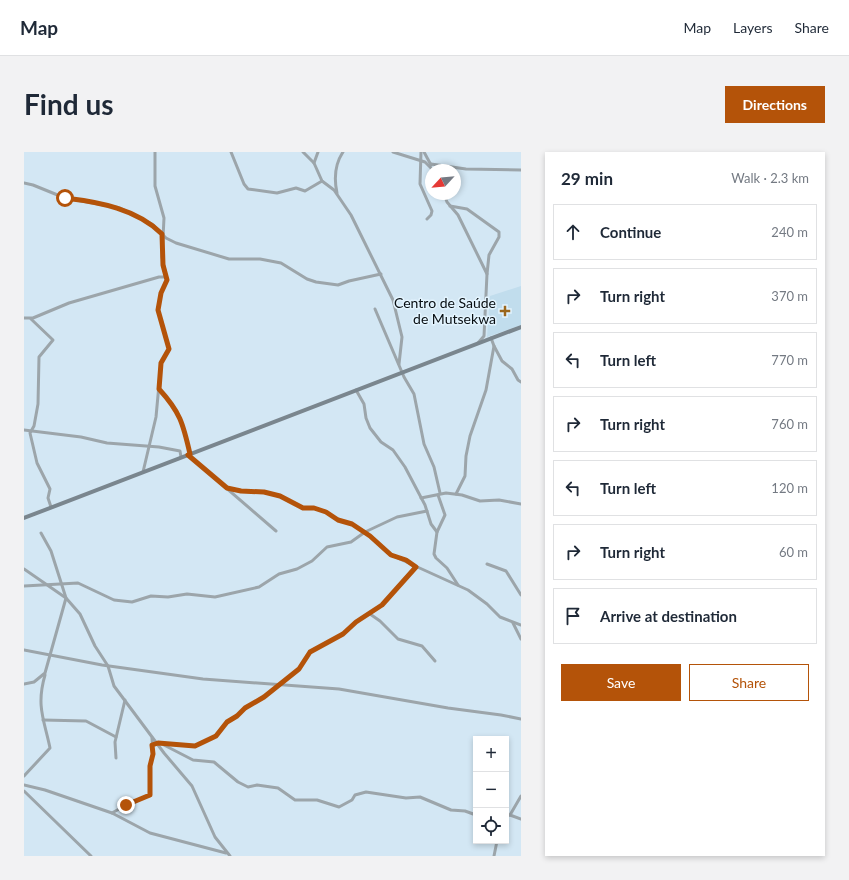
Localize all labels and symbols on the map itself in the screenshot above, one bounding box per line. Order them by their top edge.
north arrow [425,164,461,200]
route start [56,189,74,207]
place label: Centro de Saúde de Mutsekwa [394,294,496,327]
marker: Centro de Saúde de Mutsekwa [499,305,511,317]
route end [117,796,135,814]

